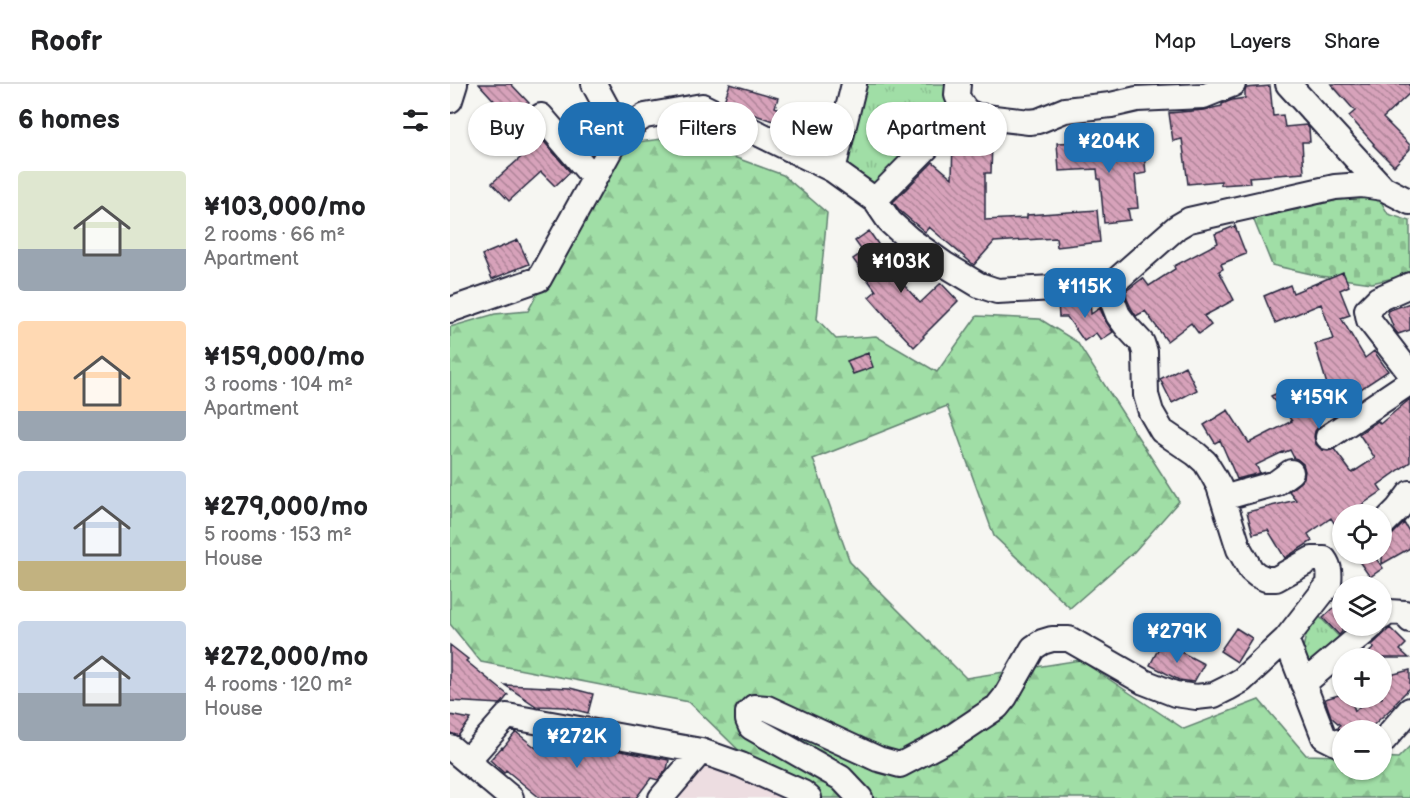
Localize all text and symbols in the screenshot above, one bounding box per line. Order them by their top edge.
text: Roofr [30,25,102,58]
text: Map [1154,29,1196,54]
text: Layers [1229,29,1291,54]
text: Share [1324,29,1380,54]
chip: Buy [468,102,546,156]
chip: Rent [558,102,645,156]
chip: Filters [657,102,758,156]
chip: New [770,102,854,156]
chip: Apartment [866,102,1007,156]
icon: filters [399,104,432,137]
text: 6 homes [18,105,120,136]
pin: ¥204K [1067,123,1151,174]
text: ¥204K [1078,130,1140,154]
text: ¥103,000/mo [204,192,366,223]
icon: home [66,195,138,267]
text: 2 rooms · 66 m² [204,223,345,247]
pin: ¥103K [859,243,943,294]
text: Apartment [204,247,299,271]
text: ¥103K [872,250,930,274]
pin: ¥115K [1043,268,1127,319]
text: ¥115K [1058,275,1112,299]
text: ¥159,000/mo [204,342,365,373]
icon: home [66,345,138,417]
text: 3 rooms · 104 m² [204,373,353,397]
pin: ¥159K [1277,379,1361,430]
text: ¥159K [1290,386,1348,410]
text: Apartment [204,397,299,421]
text: ¥279,000/mo [204,492,368,523]
icon: home [66,495,138,567]
map controls [1332,504,1392,780]
button: locate [1332,504,1392,564]
text: 5 rooms · 153 m² [204,523,352,547]
text: House [204,547,263,571]
button: layers [1332,576,1392,636]
pin: ¥279K [1135,613,1219,664]
text: ¥279K [1147,620,1207,644]
text: ¥272,000/mo [204,642,368,673]
icon: home [66,645,138,717]
button: + [1332,648,1392,708]
text: 4 rooms · 120 m² [204,673,353,697]
text: House [204,697,263,721]
pin: ¥272K [535,718,619,769]
button: − [1332,720,1392,780]
text: ¥272K [547,725,607,749]

